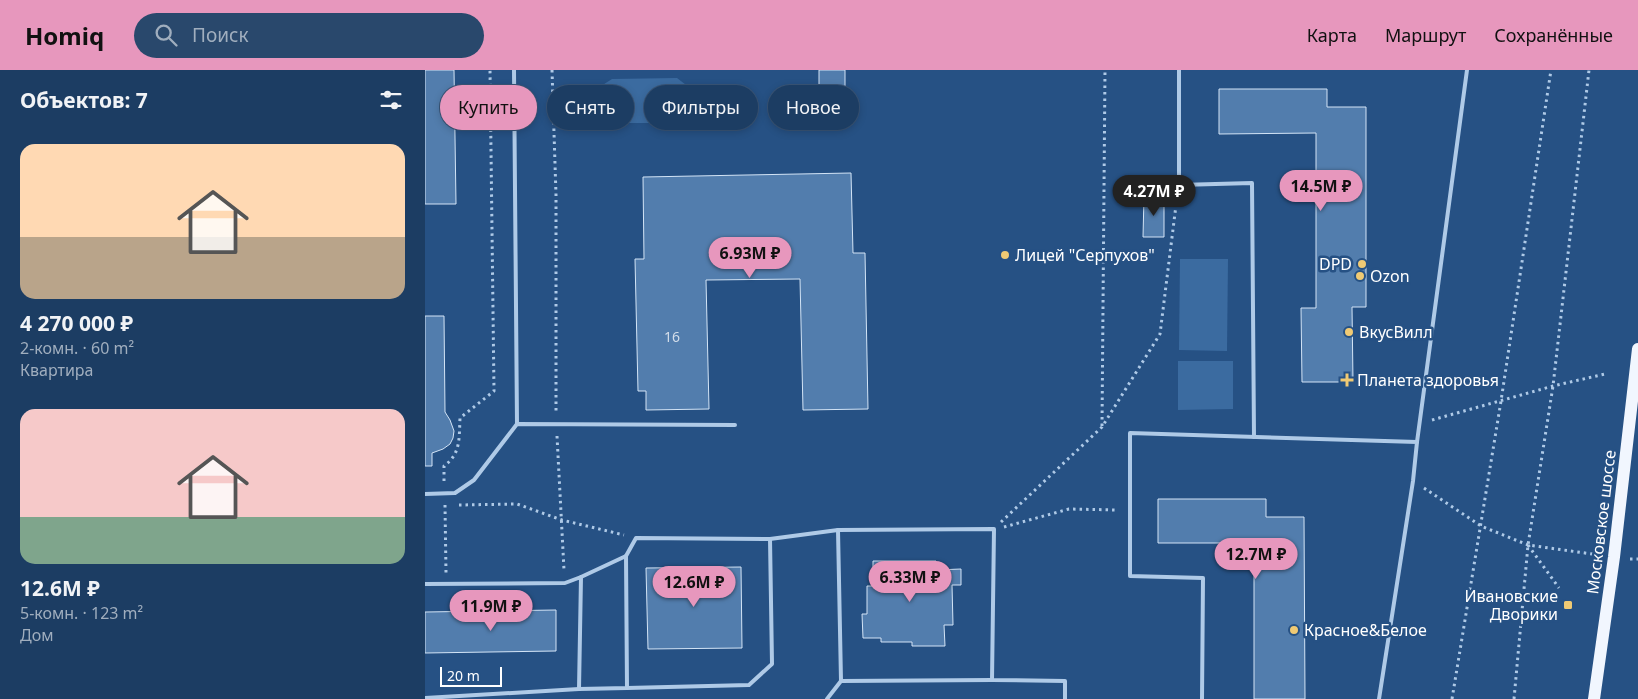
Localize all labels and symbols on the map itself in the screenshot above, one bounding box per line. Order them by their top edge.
pin: 14.5M ₽ [1275,170,1367,212]
pin: 4.27M ₽ [1108,174,1200,217]
pin: 6.93M ₽ [704,236,796,279]
place label: Лицей "Серпухов" [1015,244,1155,266]
marker: Лицей "Серпухов" [999,249,1011,261]
place label: DPD [1319,253,1352,275]
marker: DPD [1356,258,1368,270]
place label: Ozon [1370,265,1410,287]
marker: Ozon [1354,270,1366,282]
place label: ВкусВилл [1359,321,1433,343]
marker: ВкусВилл [1343,326,1355,338]
house number: 16 [664,327,680,346]
place label: Планета здоровья [1357,369,1499,391]
marker: Планета здоровья [1341,374,1353,386]
street label: Московское шоссе [1581,448,1621,595]
pin: 12.7M ₽ [1210,538,1302,580]
pin: 6.33M ₽ [864,560,956,603]
pin: 12.6M ₽ [648,566,740,608]
place label: Ивановские Дворики [1464,585,1558,625]
pin: 11.9M ₽ [445,590,537,632]
marker: Ивановские Дворики [1562,599,1574,611]
place label: Красное&Белое [1304,619,1427,641]
marker: Красное&Белое [1288,624,1300,636]
scale bar [440,664,503,687]

